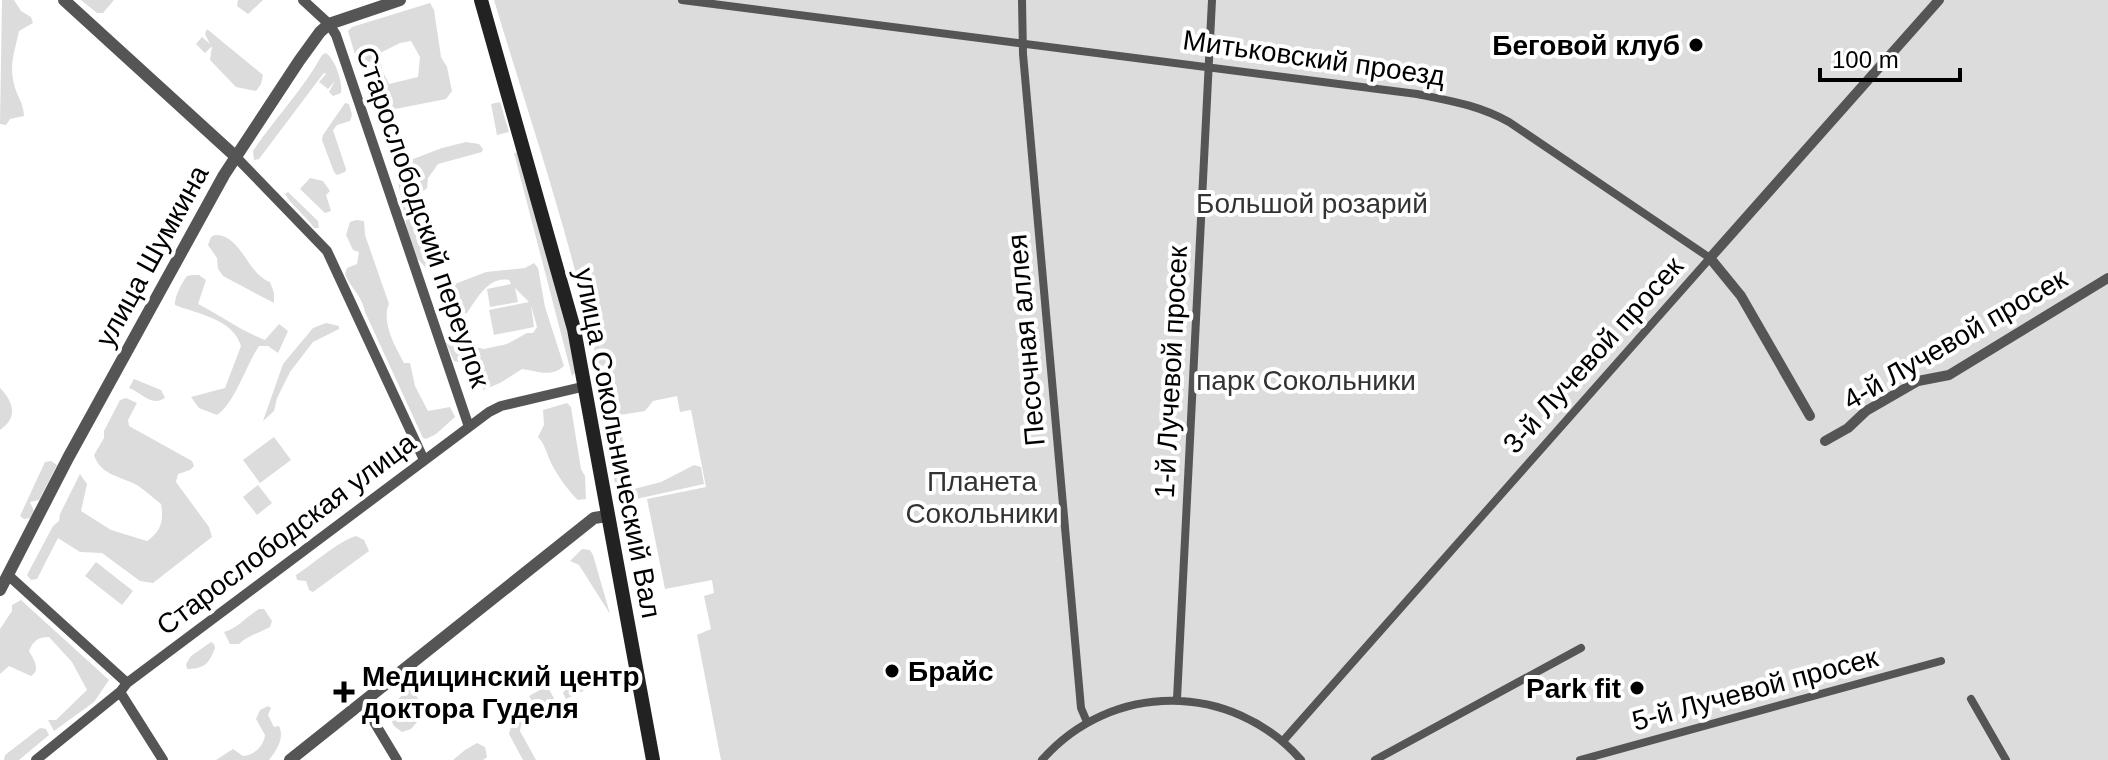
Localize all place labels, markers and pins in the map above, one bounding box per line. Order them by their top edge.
place label: Беговой клуб [1492,30,1680,61]
marker: Беговой клуб [1687,36,1705,54]
place label: Брайс [908,656,994,687]
place label: Медицинский центр доктора Гуделя [362,661,640,724]
marker: Брайс [883,662,901,680]
place label: Park fit [1526,673,1621,704]
marker: Park fit [1628,679,1646,697]
marker: Медицинский центр доктора Гуделя [333,681,355,703]

